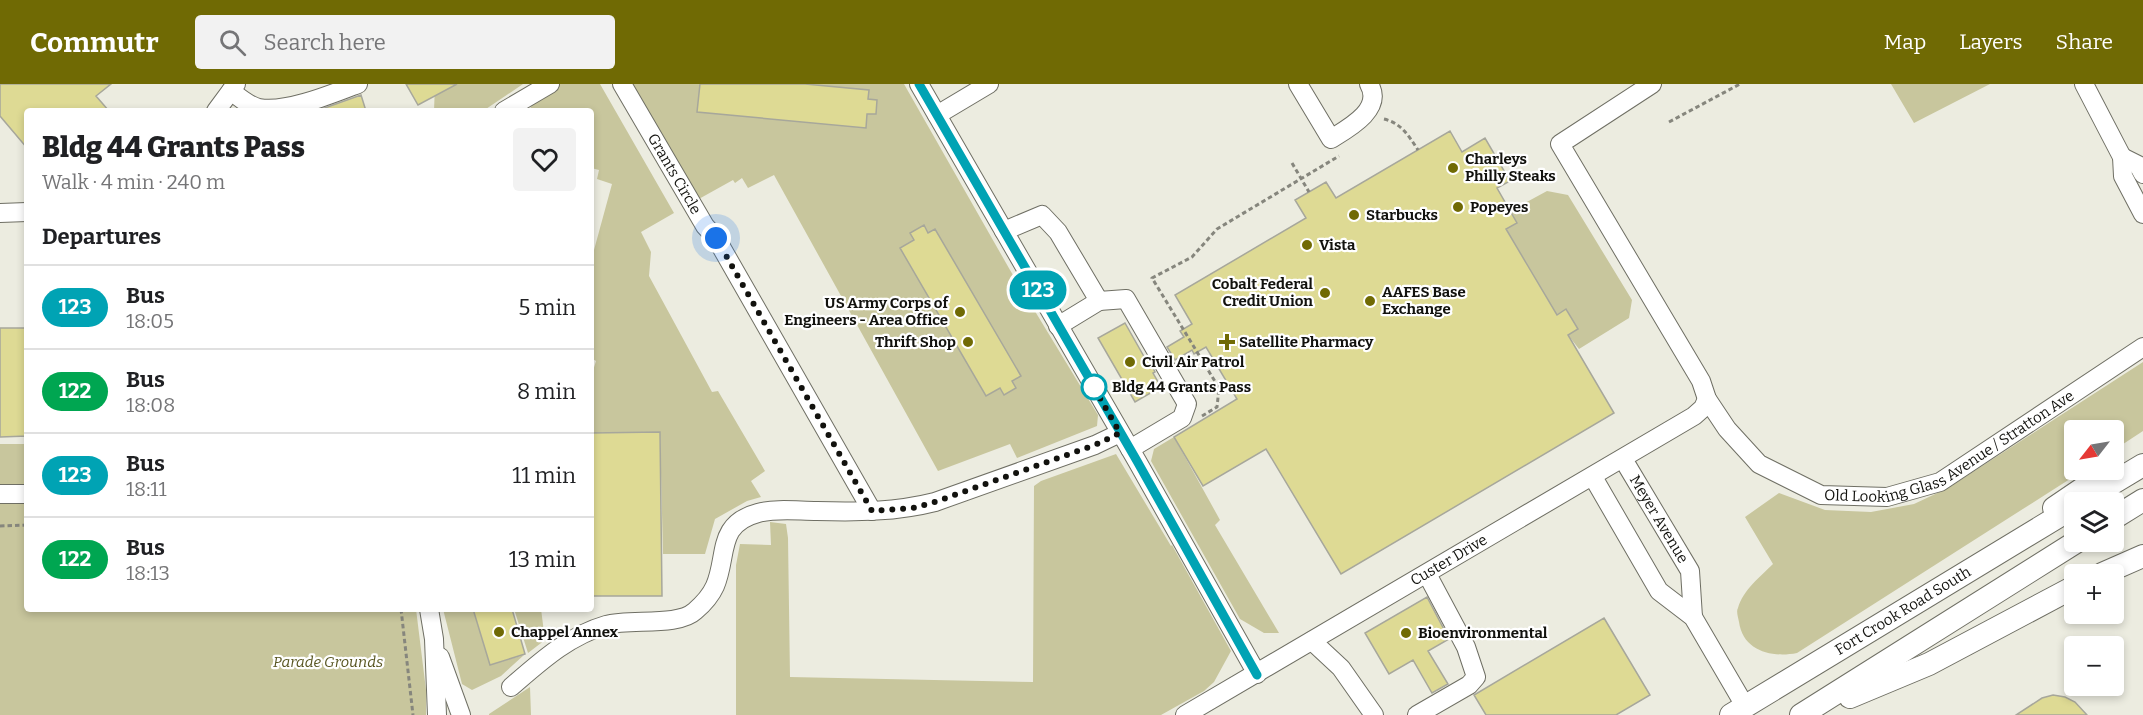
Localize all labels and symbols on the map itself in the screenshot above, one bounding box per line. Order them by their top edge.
street label: Grants Circle [644,130,705,217]
place label: Charleys Philly Steaks [1465,150,1556,185]
marker: Charleys Philly Steaks [1446,161,1460,175]
place label: Popeyes [1470,198,1528,216]
marker: Popeyes [1451,200,1465,214]
place label: Starbucks [1366,206,1438,224]
marker: Starbucks [1347,208,1361,222]
your location [701,223,731,253]
place label: Vista [1319,236,1356,254]
marker: Vista [1300,238,1314,252]
line badge: 123 [1004,270,1072,310]
place label: Cobalt Federal Credit Union [1212,275,1313,310]
place label: AAFES Base Exchange [1382,283,1466,318]
marker: Cobalt Federal Credit Union [1318,286,1332,300]
place label: US Army Corps of Engineers - Area Office [784,294,949,329]
marker: AAFES Base Exchange [1363,294,1377,308]
marker: US Army Corps of Engineers - Area Office [953,305,967,319]
place label: Thrift Shop [875,333,956,351]
place label: Satellite Pharmacy [1239,333,1374,351]
marker: Thrift Shop [961,335,975,349]
marker: Satellite Pharmacy [1220,335,1234,349]
place label: Civil Air Patrol [1142,353,1245,371]
marker: Civil Air Patrol [1123,355,1137,369]
marker: Bldg 44 Grants Pass [1081,374,1107,400]
place label: Bldg 44 Grants Pass [1112,378,1251,396]
street label: Old Looking Glass Avenue / Stratton Ave [1824,387,2077,506]
north arrow [2064,420,2124,480]
street label: Meyer Avenue [1626,472,1692,566]
street label: Custer Drive [1407,531,1490,590]
street label: Fort Crook Road South [1832,562,1975,659]
place label: Chappel Annex [511,623,619,641]
place label: Bioenvironmental [1418,624,1548,642]
marker: Chappel Annex [492,625,506,639]
marker: Bioenvironmental [1399,626,1413,640]
park label: Parade Grounds [273,653,383,671]

